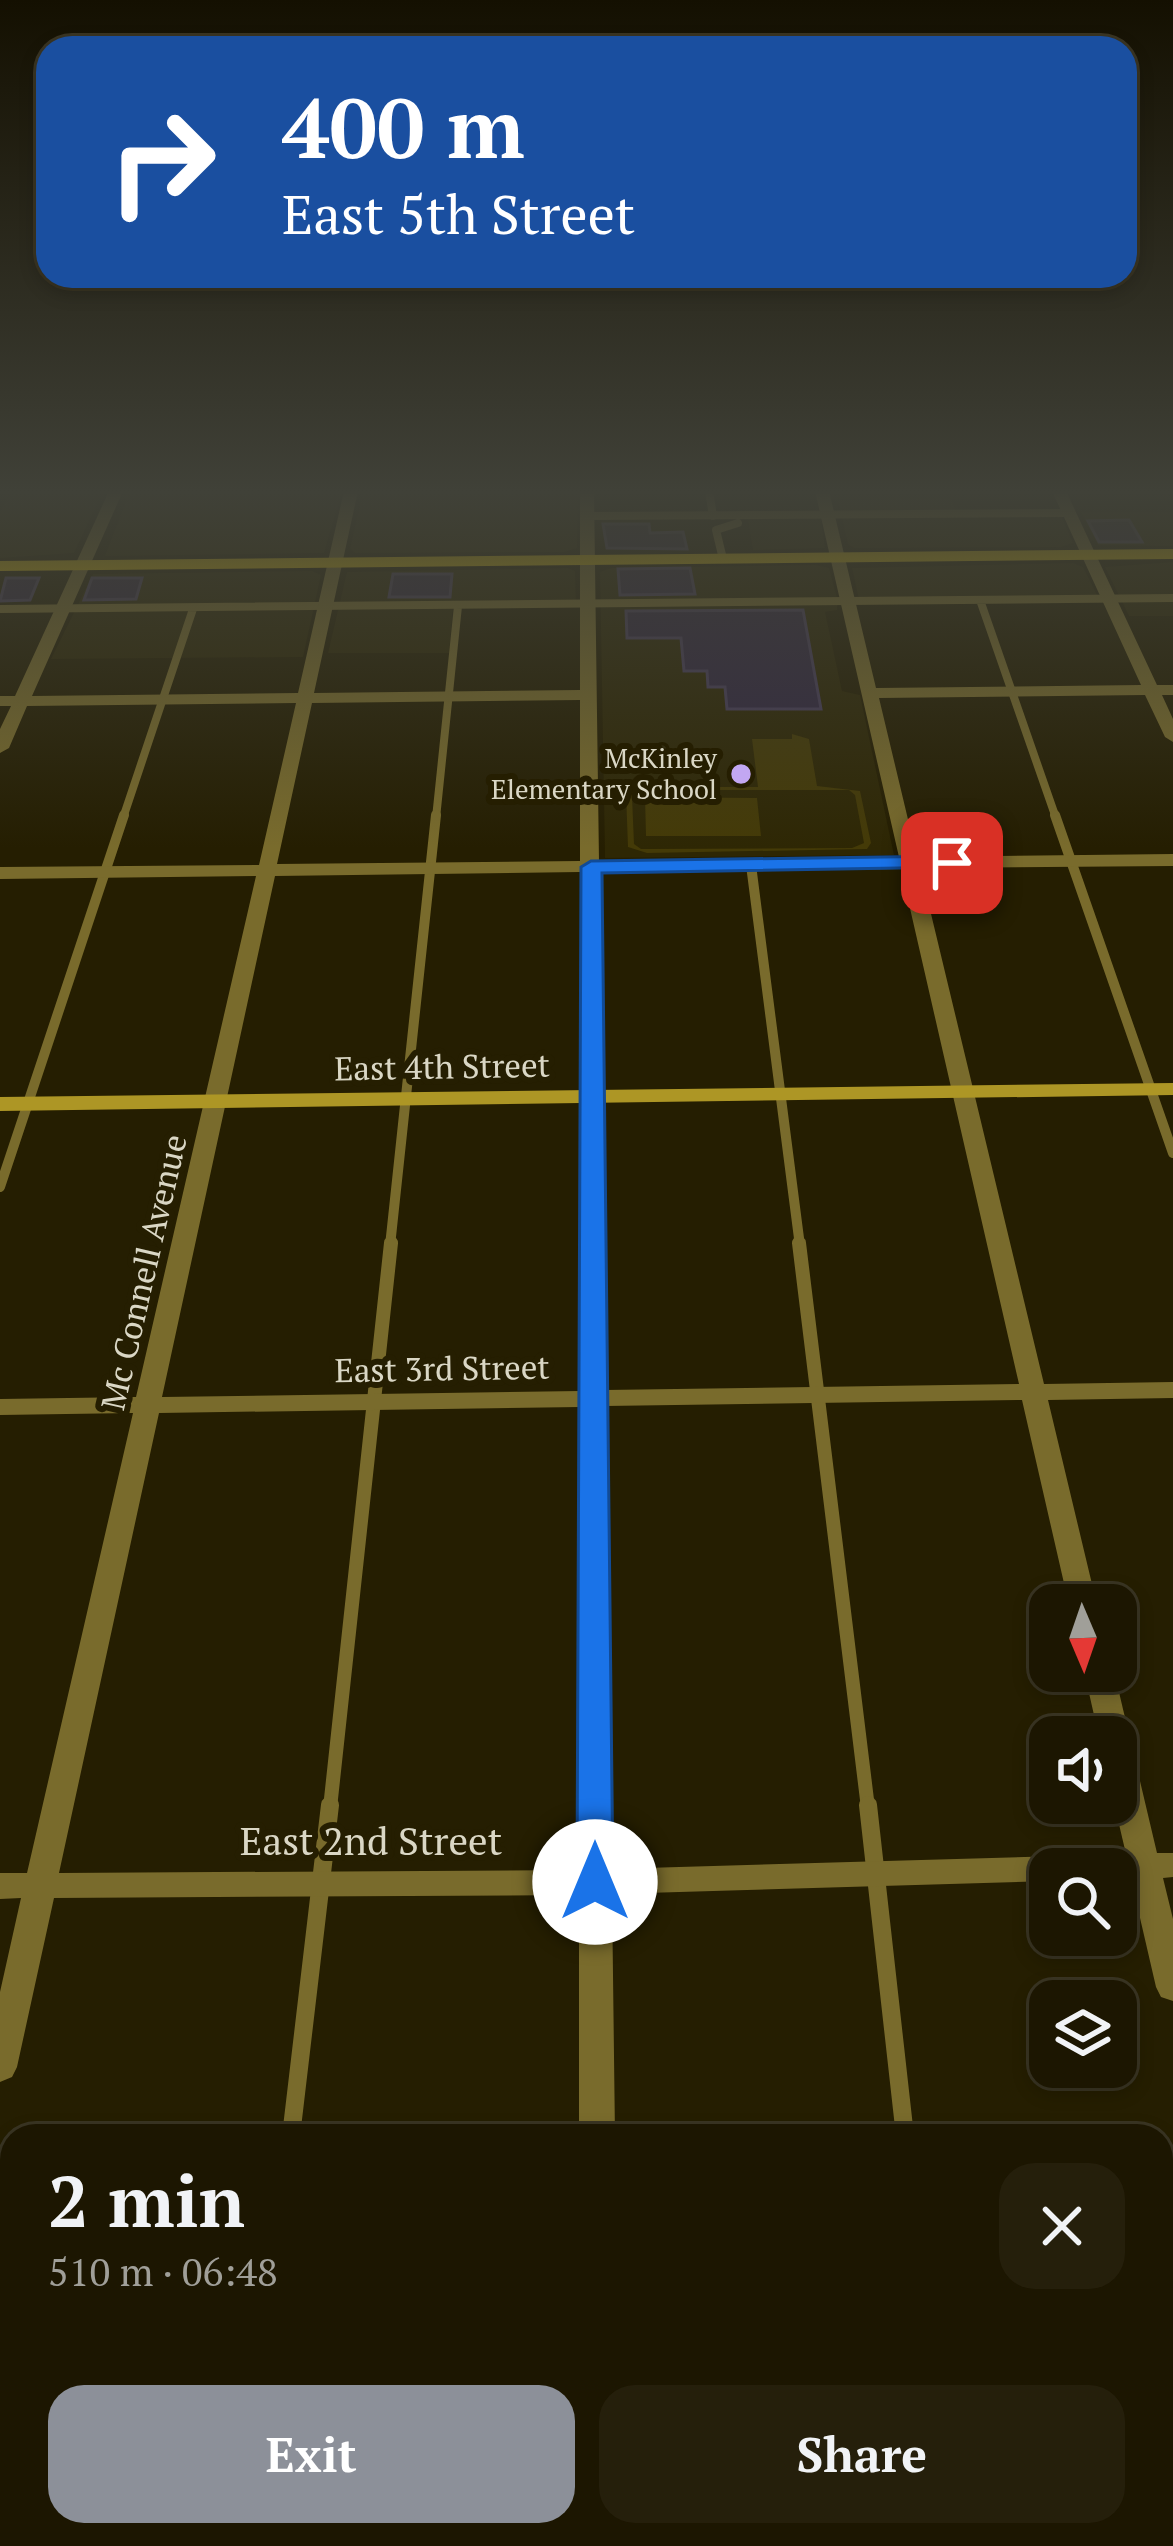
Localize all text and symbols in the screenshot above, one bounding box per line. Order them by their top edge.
text: 400 m [282,71,525,182]
icon: right [84,84,240,240]
text: East 5th Street [282,178,635,249]
place label: McKinley Elementary School [491,740,717,807]
marker: McKinley Elementary School [728,761,754,787]
pin [901,812,1003,914]
icon: arrive [919,830,985,896]
street label: East 4th Street [334,1043,550,1089]
street label: Mc Connell Avenue [90,1130,196,1414]
street label: East 3rd Street [334,1345,550,1391]
north arrow [1029,1584,1137,1692]
map controls [1029,1584,1137,2088]
button: sound [1029,1716,1137,1824]
street label: East 2nd Street [240,1814,502,1866]
position arrow [532,1819,658,1945]
button: search [1029,1848,1137,1956]
button: layers [1029,1980,1137,2088]
text: 2 min [48,2152,245,2248]
button: close [999,2163,1125,2289]
text: 510 m · 06:48 [48,2245,278,2297]
button: Exit [48,2385,575,2523]
button: Share [599,2385,1125,2523]

